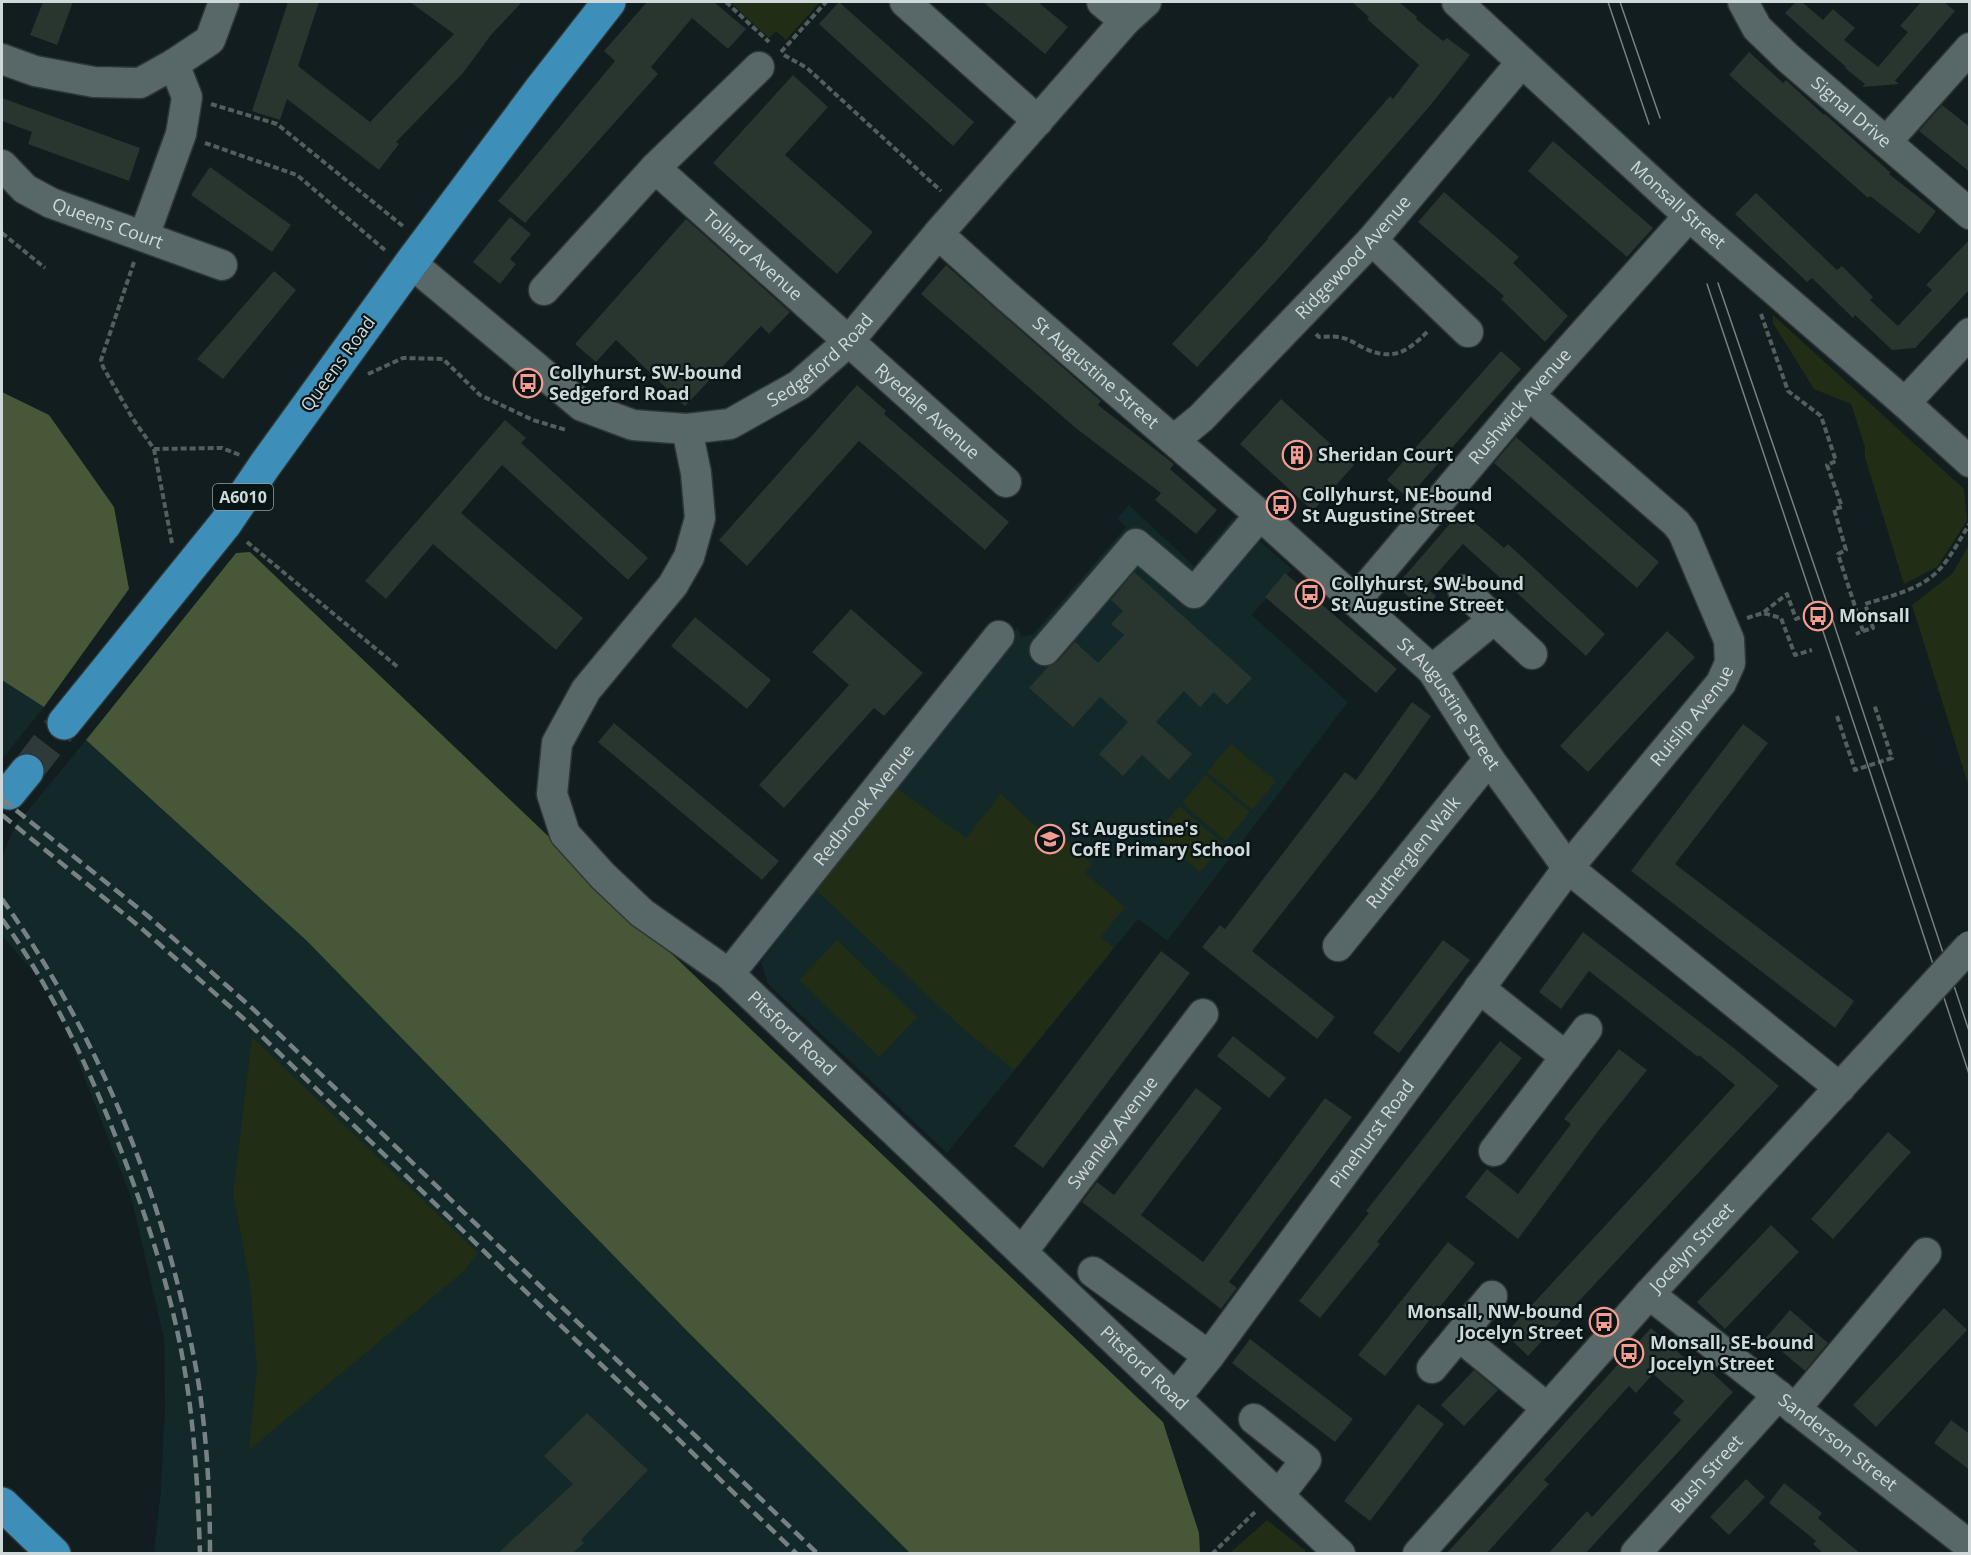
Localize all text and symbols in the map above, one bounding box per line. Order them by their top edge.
street label: Signal Drive [1807,70,1897,153]
street label: Monsall Street [1626,155,1731,254]
street label: Ridgewood Avenue [1289,190,1416,324]
street label: Queens Court [49,191,167,254]
street label: Tollard Avenue [699,204,808,305]
street label: Sedgeford Road [762,308,878,412]
street label: Queens Road [294,311,380,416]
street label: St Augustine Street [1028,311,1165,433]
street label: Rushwick Avenue [1463,343,1576,469]
street label: Ryedale Avenue [870,357,985,464]
place label: Collyhurst, SW-bound Sedgeford Road [549,360,742,405]
bus stop icon: Collyhurst, SW-bound Sedgeford Road [512,367,544,399]
building icon: Sheridan Court [1281,439,1313,471]
place label: Sheridan Court [1318,442,1453,466]
place label: Collyhurst, NE-bound St Augustine Street [1302,482,1492,527]
road number: A6010 [213,484,273,510]
bus stop icon: Collyhurst, NE-bound St Augustine Street [1265,489,1297,521]
place label: Collyhurst, SW-bound St Augustine Street [1331,571,1524,616]
bus stop icon: Collyhurst, SW-bound St Augustine Street [1294,578,1326,610]
bus stop icon: Monsall [1802,600,1834,632]
place label: Monsall [1839,603,1910,627]
street label: St Augustine Street [1393,632,1506,775]
street label: Ruislip Avenue [1644,661,1738,771]
street label: Redbrook Avenue [807,739,919,870]
street label: Rutherglen Walk [1360,790,1466,913]
place label: St Augustine's CofE Primary School [1071,816,1251,861]
school or university icon: St Augustine's CofE Primary School [1034,823,1066,855]
street label: Pitsford Road [743,985,842,1080]
street label: Swanley Avenue [1061,1071,1163,1193]
street label: Pinehurst Road [1324,1075,1419,1193]
street label: Jocelyn Street [1642,1197,1739,1298]
place label: Monsall, NW-bound Jocelyn Street [1407,1299,1583,1344]
bus stop icon: Monsall, NW-bound Jocelyn Street [1588,1306,1620,1338]
street label: Pitsford Road [1095,1320,1194,1415]
place label: Monsall, SE-bound Jocelyn Street [1648,1330,1814,1375]
bus stop icon: Monsall, SE-bound Jocelyn Street [1613,1337,1645,1369]
street label: Sanderson Street [1774,1387,1903,1496]
street label: Bush Street [1665,1429,1748,1518]

